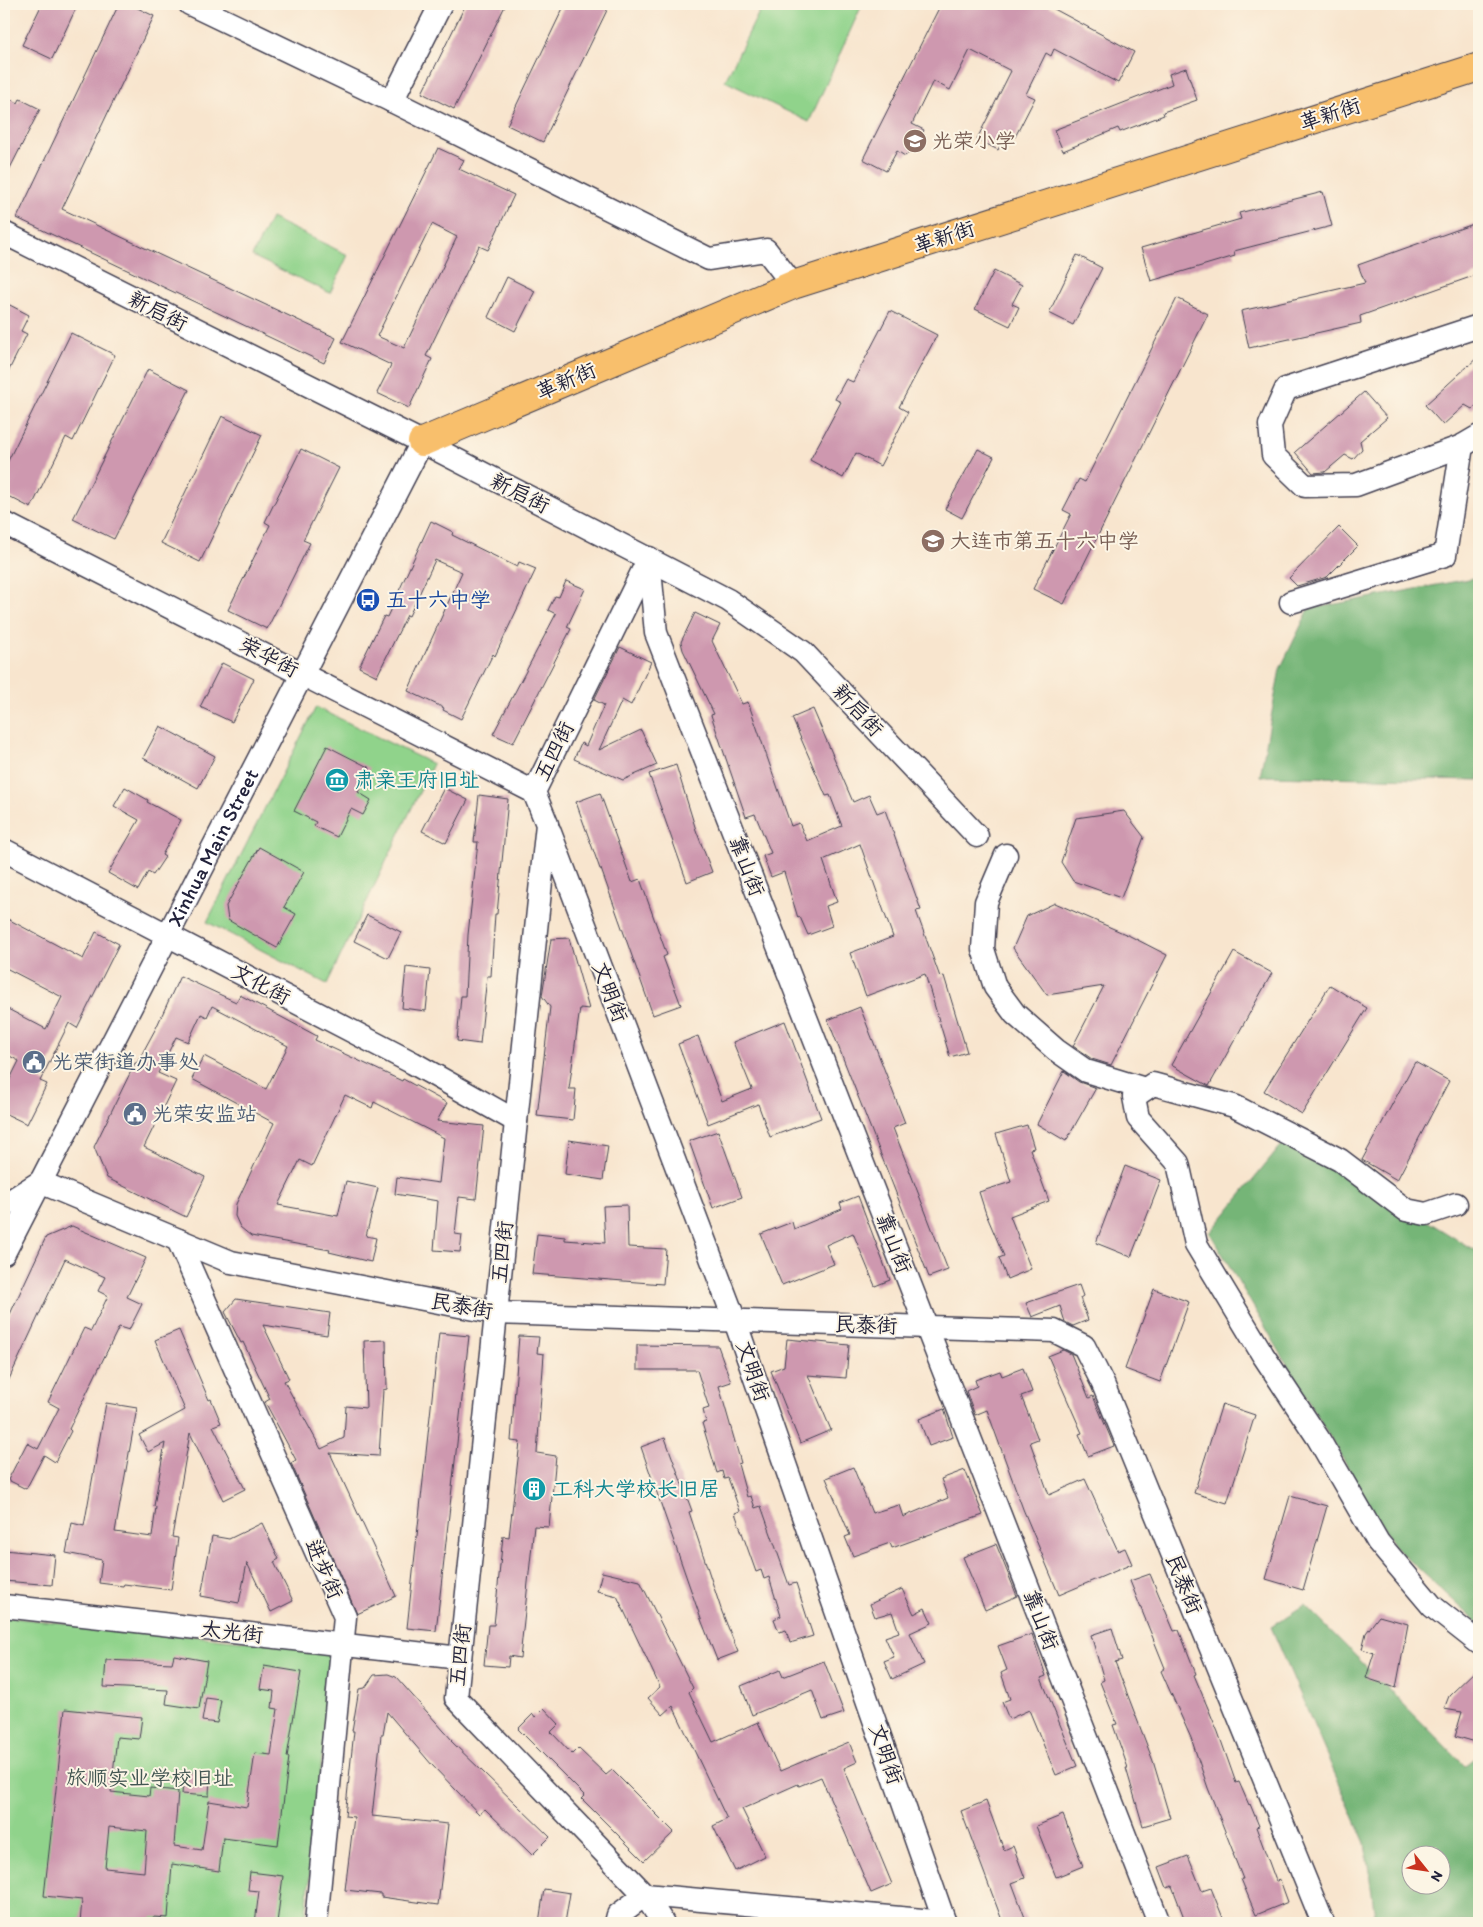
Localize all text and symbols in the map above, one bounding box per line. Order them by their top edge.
street label: 革新街 [1296,92,1364,135]
school or university icon: 光荣小学 [902,128,928,154]
place label: 光荣小学 [932,128,1016,153]
street label: 革新街 [910,215,978,258]
street label: 新启街 [124,285,192,336]
street label: 革新街 [532,357,600,404]
street label: 新启街 [486,467,554,518]
school or university icon: 大连市第五十六中学 [920,528,946,554]
place label: 大连市第五十六中学 [950,528,1139,553]
bus stop icon: 五十六中学 [355,587,381,613]
place label: 五十六中学 [386,587,491,612]
street label: 荣华街 [235,631,303,682]
street label: 新启街 [828,678,889,741]
street label: 五四街 [529,717,579,785]
street label: Xinhua Main Street [161,764,263,931]
museum icon: 肃亲王府旧址 [324,767,350,793]
place label: 肃亲王府旧址 [354,767,480,792]
street label: 靠山街 [725,832,770,900]
street label: 文化街 [228,958,295,1009]
street label: 文明街 [588,958,633,1026]
public building icon: 光荣街道办事处 [21,1049,47,1075]
place label: 光荣街道办事处 [52,1049,199,1074]
public building icon: 光荣安监站 [122,1101,148,1127]
place label: 光荣安监站 [152,1101,257,1126]
street label: 靠山街 [872,1209,917,1277]
street label: 五四街 [486,1219,517,1285]
street label: 民泰街 [429,1288,495,1323]
street label: 民泰街 [834,1311,898,1338]
street label: 文明街 [731,1337,776,1405]
building icon: 工科大学校长旧居 [521,1476,547,1502]
place label: 工科大学校长旧居 [552,1476,720,1501]
street label: 进步街 [300,1535,349,1603]
street label: 民泰街 [1161,1550,1208,1618]
street label: 靠山街 [1019,1586,1064,1654]
street label: 太光街 [199,1616,265,1647]
street label: 五四街 [444,1622,475,1688]
street label: 文明街 [864,1720,909,1788]
park label: 旅顺实业学校旧址 [66,1765,234,1790]
north arrow [1400,1844,1450,1894]
text: N [1427,1868,1447,1885]

